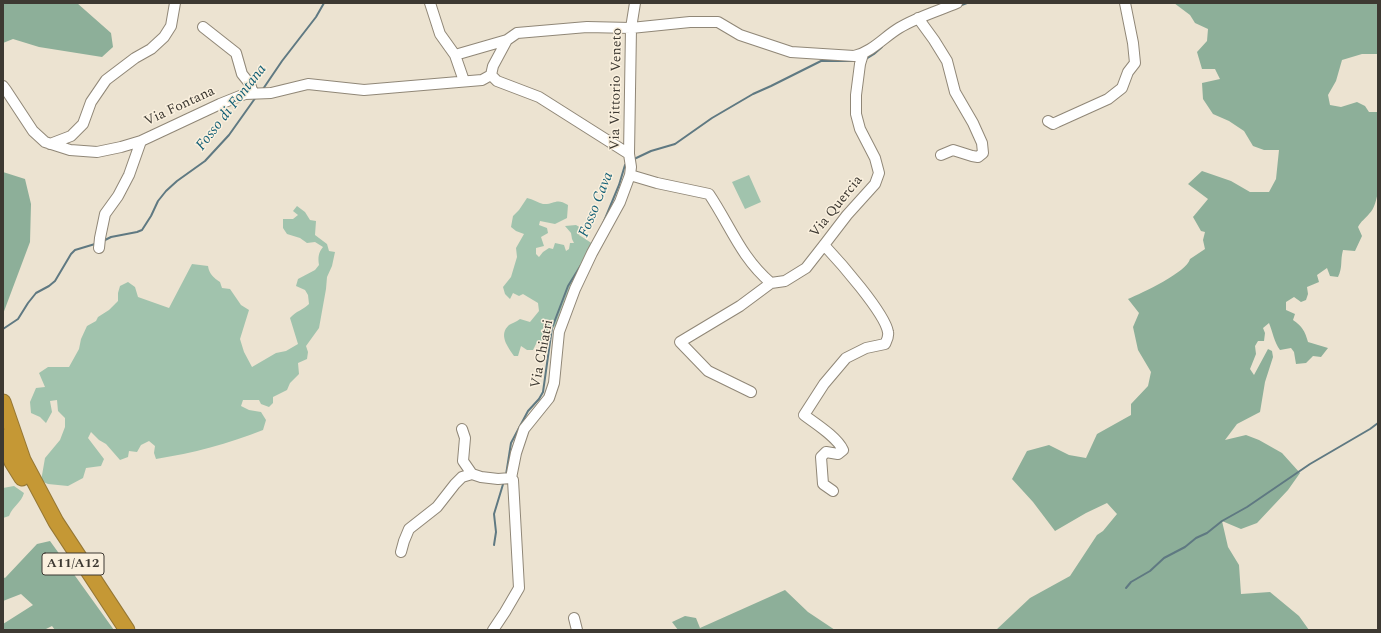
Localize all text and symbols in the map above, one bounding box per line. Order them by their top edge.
street label: Via Vittorio Veneto [608,28,626,150]
water label: Fosso di Fontana [193,61,271,155]
street label: Via Fontana [142,83,218,131]
water label: Fosso Cava [576,170,618,240]
street label: Via Quercia [807,173,867,241]
street label: Via Chiatri [528,318,558,390]
road number: A11/A12 [42,553,104,575]

